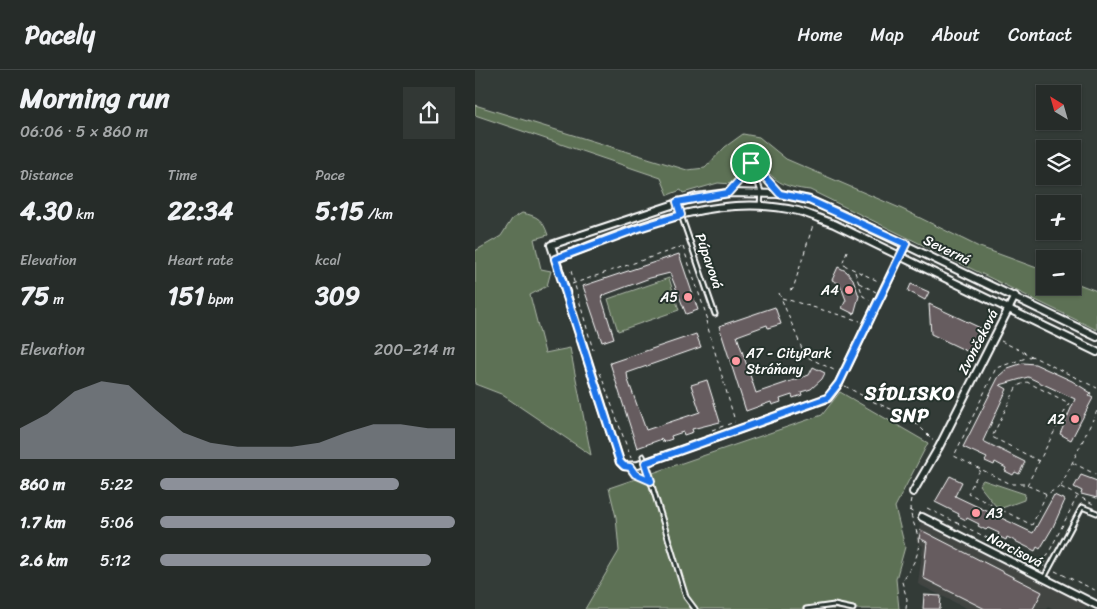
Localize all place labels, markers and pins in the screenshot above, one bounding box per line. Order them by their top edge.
pin [730,142,772,184]
place label: A4 [820,278,839,303]
marker: A4 [843,284,855,296]
place label: A5 [659,285,678,310]
marker: A5 [682,291,694,303]
place label: A7 - CityPark Stráňany [745,341,832,382]
marker: A7 - CityPark Stráňany [730,355,742,367]
place label: A2 [1047,407,1065,432]
marker: A2 [1069,413,1081,425]
place label: A3 [985,501,1003,526]
marker: A3 [970,507,982,519]

